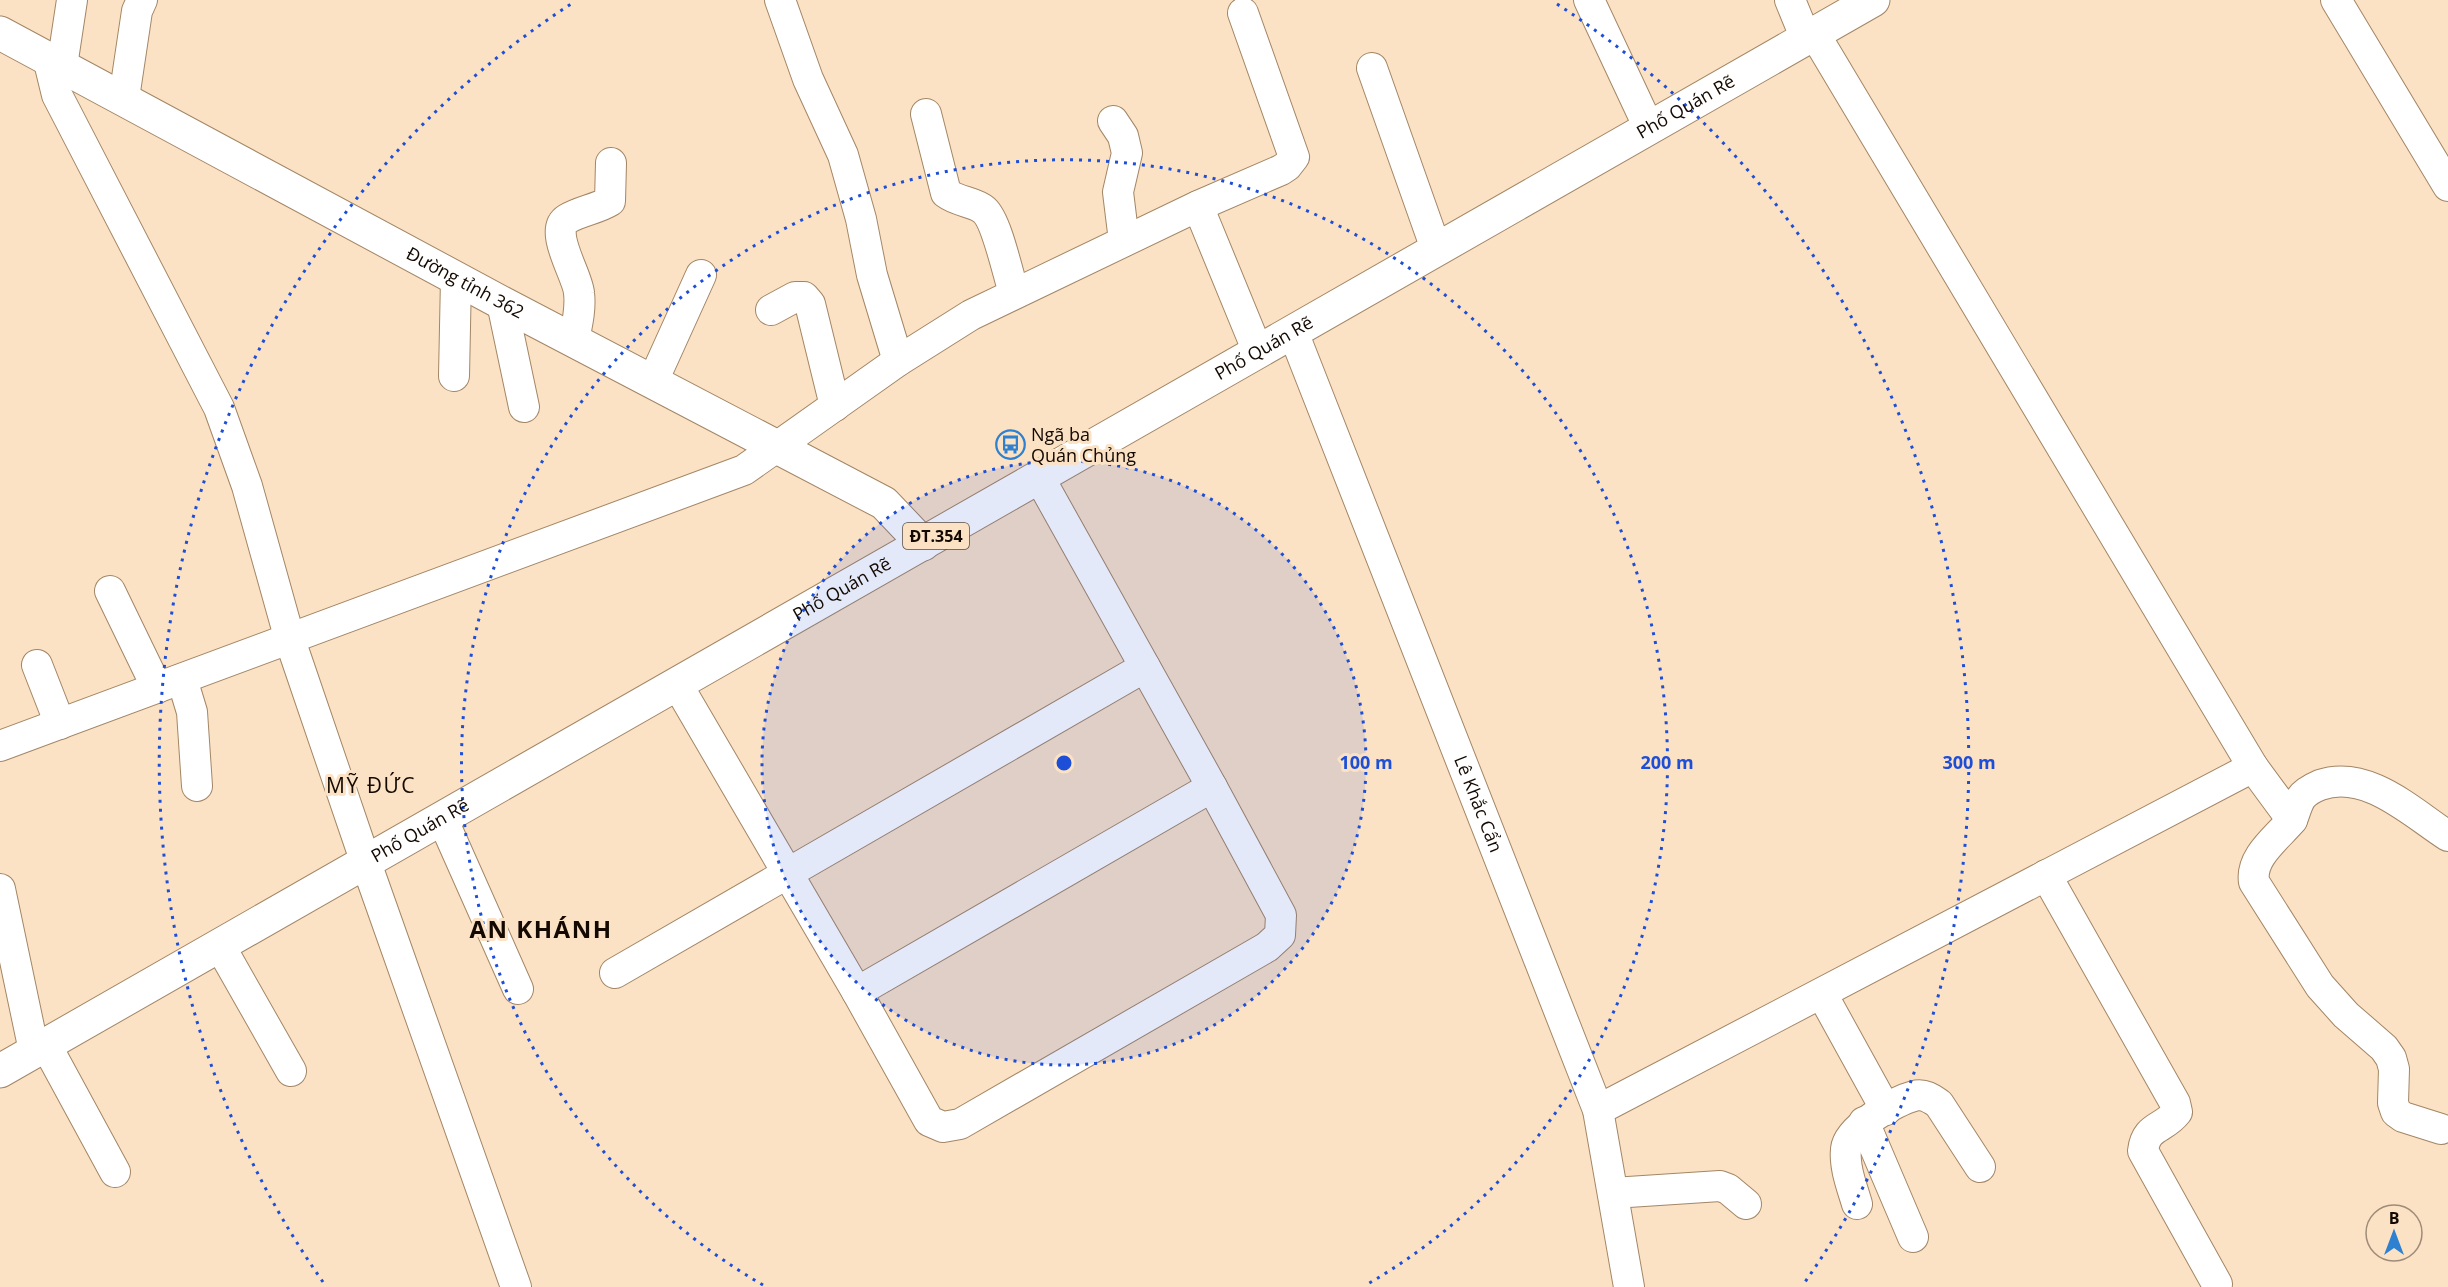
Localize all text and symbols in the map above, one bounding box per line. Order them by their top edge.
street label: Phố Quán Rẽ [1632,69,1739,144]
street label: Đường tỉnh 362 [402,241,528,323]
street label: Phố Quán Rẽ [1210,310,1317,385]
place label: Ngã ba Quán Chủng [1031,422,1136,467]
bus stop icon: Ngã ba Quán Chủng [994,429,1026,461]
road number: ĐT.354 [903,523,969,549]
street label: Phố Quán Rẽ [788,551,895,626]
text: 100 m [1339,750,1393,774]
text: 200 m [1640,750,1694,774]
text: 300 m [1942,750,1996,774]
street label: Lê Khắc Cẩn [1449,752,1509,856]
centre of rings [1054,753,1074,773]
district label: MỸ ĐỨC [326,771,416,799]
street label: Phố Quán Rẽ [366,792,473,867]
district label: AN KHÁNH [469,912,613,945]
north arrow [2364,1203,2424,1263]
text: B [2389,1207,2399,1229]

